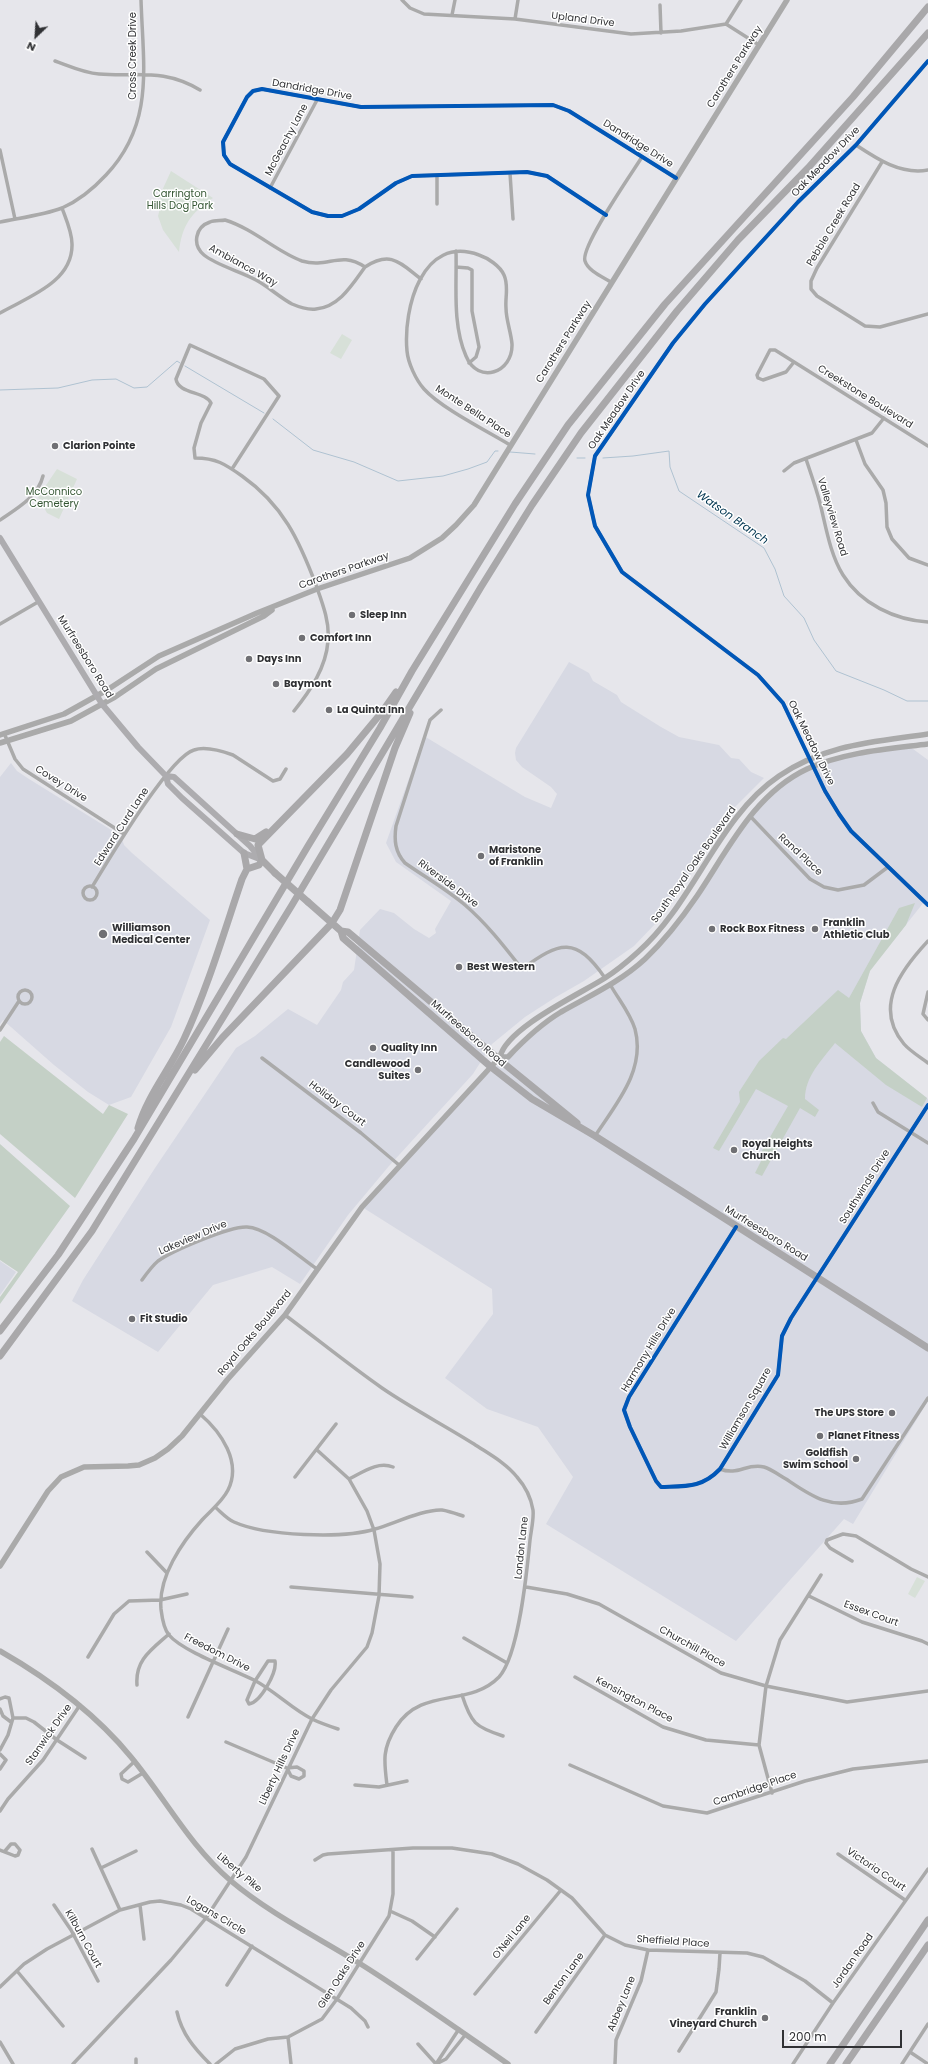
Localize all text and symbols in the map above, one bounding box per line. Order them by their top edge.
street label: Upland Drive [551,10,615,30]
street label: Cross Creek Drive [127,12,139,100]
north arrow [16,16,56,56]
street label: Carothers Parkway [705,24,765,110]
text: N [24,38,38,56]
street label: Dandridge Drive [271,77,353,103]
street label: McGeachy Lane [263,102,311,178]
street label: Dandridge Drive [601,118,675,170]
street label: Oak Meadow Drive [789,124,863,200]
street label: Pebble Creek Road [805,181,863,269]
park label: Carrington Hills Dog Park [147,188,213,212]
street label: Ambiance Way [207,242,279,290]
street label: Carothers Parkway [534,299,594,385]
street label: Creekstone Boulevard [815,363,915,431]
street label: Oak Meadow Drive [586,368,648,452]
street label: Monte Bella Place [433,383,513,441]
place label: Clarion Pointe [63,440,135,452]
marker: Clarion Pointe [50,441,60,451]
street label: Valleyview Road [814,476,850,558]
park label: McConnico Cemetery [26,486,82,510]
water label: Watson Branch [694,488,770,548]
street label: Carothers Parkway [297,550,391,592]
place label: Sleep Inn [360,609,407,621]
marker: Sleep Inn [347,610,357,620]
street label: Murfreesboro Road [55,613,115,701]
place label: Comfort Inn [310,632,371,644]
marker: Comfort Inn [297,633,307,643]
place label: Days Inn [257,653,302,665]
marker: Days Inn [244,654,254,664]
place label: Baymont [284,678,331,690]
marker: Baymont [271,679,281,689]
street label: Oak Meadow Drive [785,699,837,787]
place label: La Quinta Inn [337,704,404,716]
marker: La Quinta Inn [324,705,334,715]
street label: Covey Drive [33,763,89,805]
street label: Edward Curd Lane [92,786,152,868]
street label: South Royal Oaks Boulevard [649,804,739,926]
street label: Rand Place [775,832,825,878]
place label: Maristone of Franklin [489,844,543,868]
marker: Maristone of Franklin [476,851,486,861]
street label: Riverside Drive [415,857,481,911]
place label: Franklin Athletic Club [823,917,890,940]
place label: Williamson Medical Center [112,922,190,946]
place label: Rock Box Fitness [720,923,805,935]
marker: Rock Box Fitness [707,924,717,934]
marker: Franklin Athletic Club [810,924,820,934]
marker: Williamson Medical Center [97,928,109,940]
place label: Best Western [467,961,535,973]
marker: Best Western [454,962,464,972]
street label: Murfreesboro Road [428,998,508,1070]
place label: Quality Inn [381,1042,437,1054]
marker: Quality Inn [368,1043,378,1053]
place label: Candlewood Suites [345,1058,410,1082]
marker: Candlewood Suites [413,1065,423,1075]
street label: Holiday Court [306,1079,368,1129]
place label: Royal Heights Church [742,1138,813,1162]
marker: Royal Heights Church [729,1145,739,1155]
street label: Southwinds Drive [837,1148,893,1226]
street label: Murfreesboro Road [722,1204,810,1264]
street label: Lakeview Drive [157,1218,229,1258]
street label: Royal Oaks Boulevard [216,1288,294,1378]
street label: Harmony Hills Drive [619,1306,679,1394]
place label: Fit Studio [140,1313,188,1325]
marker: Fit Studio [127,1314,137,1324]
street label: Williamson Square [718,1366,774,1452]
place label: The UPS Store [814,1407,884,1419]
marker: The UPS Store [887,1408,897,1418]
place label: Planet Fitness [828,1430,900,1442]
marker: Planet Fitness [815,1431,825,1441]
place label: Goldfish Swim School [783,1447,848,1470]
marker: Goldfish Swim School [851,1454,861,1464]
street label: London Lane [513,1516,531,1580]
street label: Essex Court [842,1599,900,1629]
street label: Churchill Place [657,1624,727,1670]
street label: Freedom Drive [182,1631,252,1675]
street label: Kensington Place [593,1675,675,1725]
street label: Stanwick Drive [23,1702,75,1768]
street label: Liberty Hills Drive [257,1727,303,1807]
street label: Cambridge Place [712,1769,798,1809]
street label: Victoria Court [844,1846,908,1894]
street label: Liberty Pike [214,1851,264,1895]
street label: Logans Circle [184,1894,248,1938]
street label: Kilburn Court [62,1908,104,1970]
street label: O'Neil Lane [490,1912,534,1962]
street label: Jordan Road [830,1931,876,1991]
street label: Sheffield Place [636,1933,710,1951]
street label: Glen Oaks Drive [316,1939,368,2011]
street label: Benton Lane [541,1951,587,2007]
street label: Abbey Lane [605,1975,639,2033]
place label: Franklin Vineyard Church [669,2006,757,2030]
marker: Franklin Vineyard Church [760,2013,770,2023]
scale bar [784,2022,904,2048]
text: 200 m [789,2028,827,2045]

